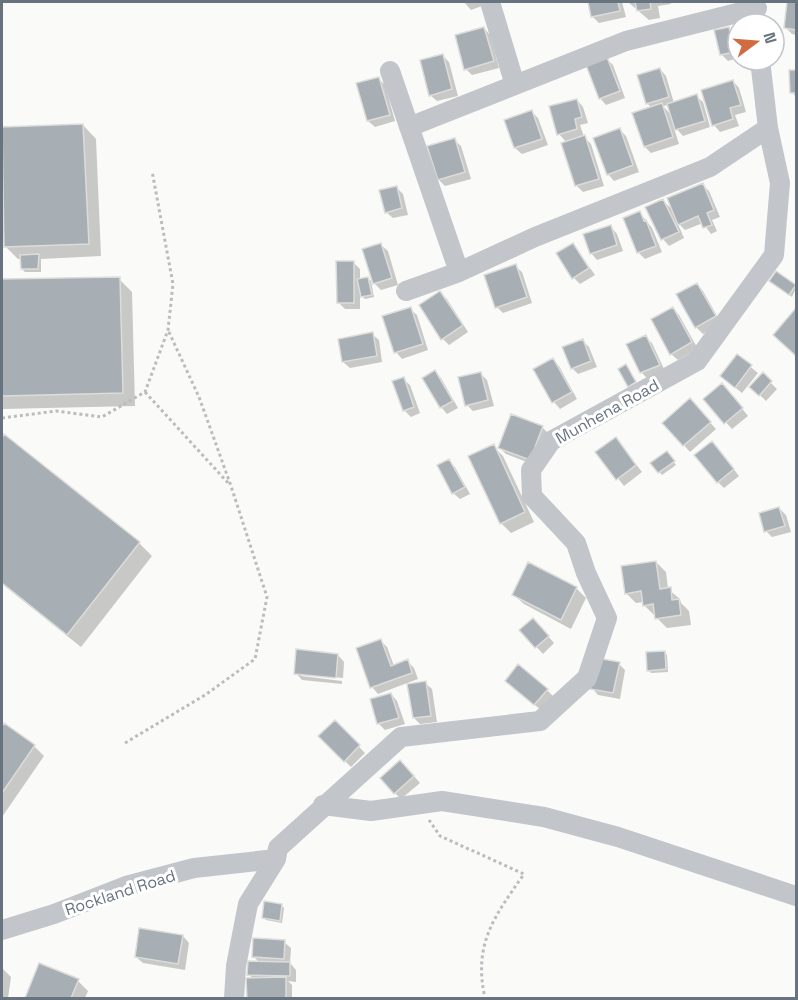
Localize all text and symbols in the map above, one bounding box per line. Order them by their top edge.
north arrow [726,12,786,72]
text: N [758,30,782,46]
street label: Munhena Road [552,374,663,449]
street label: Rockland Road [62,865,178,920]

